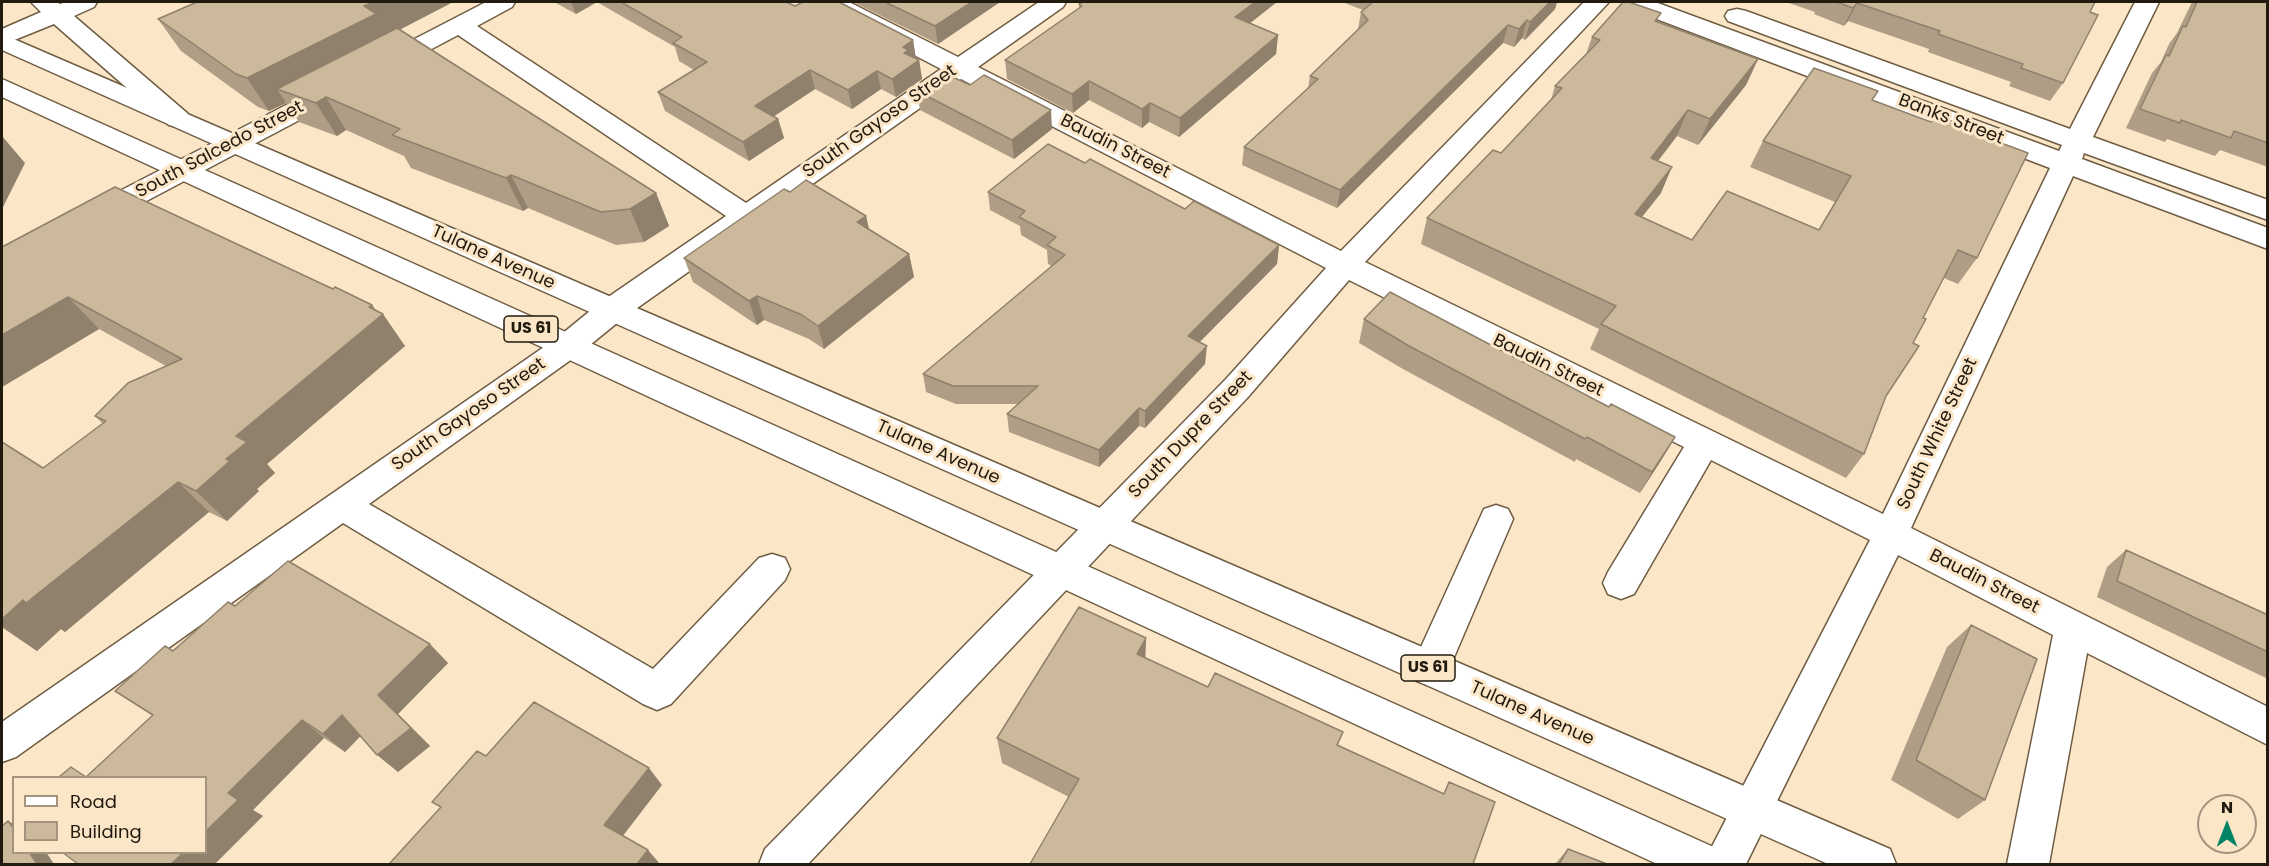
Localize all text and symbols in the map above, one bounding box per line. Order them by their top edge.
street label: South Gayoso Street [799,61,961,183]
street label: Banks Street [1895,90,2007,150]
street label: South Salcedo Street [132,97,308,203]
street label: Baudin Street [1056,110,1174,184]
street label: Tulane Avenue [428,221,558,295]
road number: US 61 [504,316,558,342]
street label: Baudin Street [1489,330,1607,402]
street label: South Gayoso Street [388,354,550,476]
street label: South White Street [1893,355,1983,513]
street label: South Dupre Street [1125,367,1257,503]
street label: Tulane Avenue [873,416,1003,490]
street label: Baudin Street [1925,545,2043,619]
road number: US 61 [1401,655,1455,681]
street label: Tulane Avenue [1467,677,1597,751]
legend [12,776,207,854]
text: Road [70,789,117,814]
north arrow [2197,794,2257,854]
text: N [2221,796,2233,819]
text: Building [70,819,142,844]

